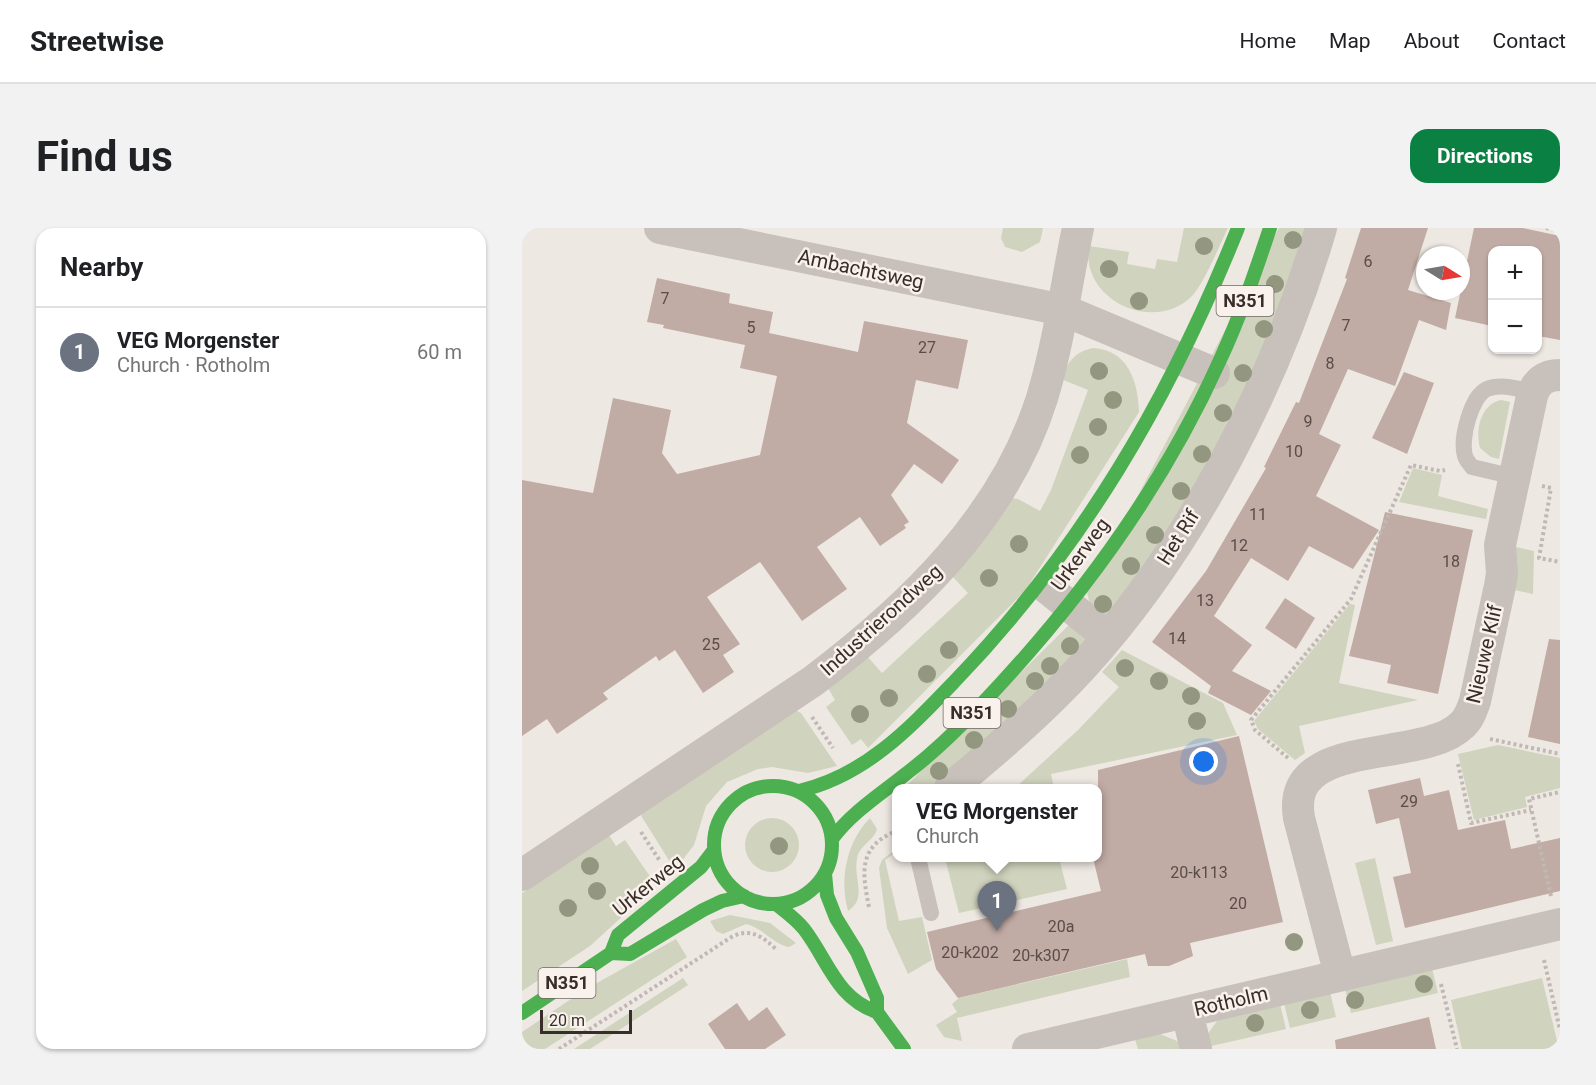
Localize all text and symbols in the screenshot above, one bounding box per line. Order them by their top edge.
text: Streetwise [30,25,164,58]
text: Home [1240,29,1296,53]
text: Map [1329,29,1371,53]
text: About [1404,29,1460,53]
text: Contact [1493,29,1566,53]
button: Directions [1410,129,1560,183]
text: Find us [36,132,173,181]
street label: Ambachtsweg [796,244,926,294]
north arrow [1416,246,1470,300]
map controls [1488,246,1542,354]
button: + [1488,246,1542,300]
text: Nearby [60,252,143,282]
house number: 6 [1364,252,1373,271]
road number: N351 [1216,286,1274,316]
house number: 7 [661,289,670,308]
button: − [1488,300,1542,354]
house number: 7 [1342,316,1351,335]
house number: 5 [747,318,756,337]
text: VEG Morgenster [117,328,279,353]
house number: 27 [918,338,936,357]
text: 1 [74,340,85,364]
text: 60 m [417,340,462,364]
text: Church · Rotholm [117,353,270,377]
house number: 8 [1326,354,1335,373]
house number: 9 [1304,412,1313,431]
house number: 10 [1285,442,1303,461]
street label: Het Rif [1152,505,1204,569]
house number: 11 [1249,505,1267,524]
street label: Urkerweg [1046,513,1114,595]
house number: 12 [1230,536,1248,555]
house number: 18 [1442,552,1460,571]
street label: Industrierondweg [815,559,947,681]
house number: 13 [1196,591,1214,610]
street label: Nieuwe Klif [1461,602,1507,706]
house number: 14 [1168,629,1186,648]
house number: 25 [702,635,720,654]
road number: N351 [944,698,1000,728]
your location [1189,747,1218,776]
popup [892,784,1102,862]
house number: 29 [1400,792,1418,811]
text: VEG Morgenster [916,799,1078,824]
text: Church [916,824,979,848]
street label: Urkerweg [608,849,688,921]
house number: 20-k113 [1170,863,1228,882]
pin: 1 [978,882,1016,931]
house number: 20 [1229,894,1247,913]
house number: 20a [1048,917,1074,936]
house number: 20-k202 [941,943,999,962]
house number: 20-k307 [1012,946,1070,965]
road number: N351 [538,968,596,998]
street label: Rotholm [1192,981,1270,1021]
scale bar [540,1007,632,1034]
text: 20 m [549,1011,585,1030]

